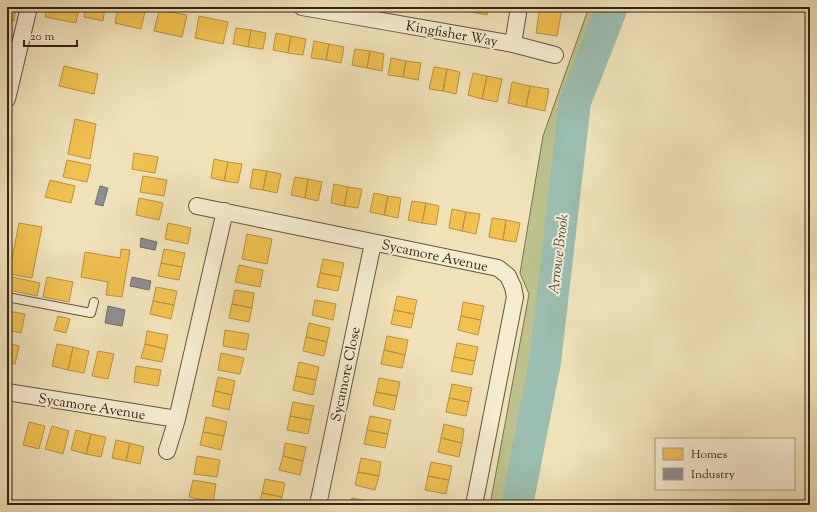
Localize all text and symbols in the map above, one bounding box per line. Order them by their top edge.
street label: Kingfisher Way [404,17,499,53]
scale bar [24,22,77,48]
text: 20 m [30,28,55,46]
water label: Arrowe Brook [544,213,575,296]
street label: Sycamore Avenue [379,236,490,278]
street label: Sycamore Close [327,325,367,424]
street label: Sycamore Avenue [37,390,147,426]
legend [655,438,795,490]
text: Homes [691,446,727,464]
text: Industry [691,466,735,484]

